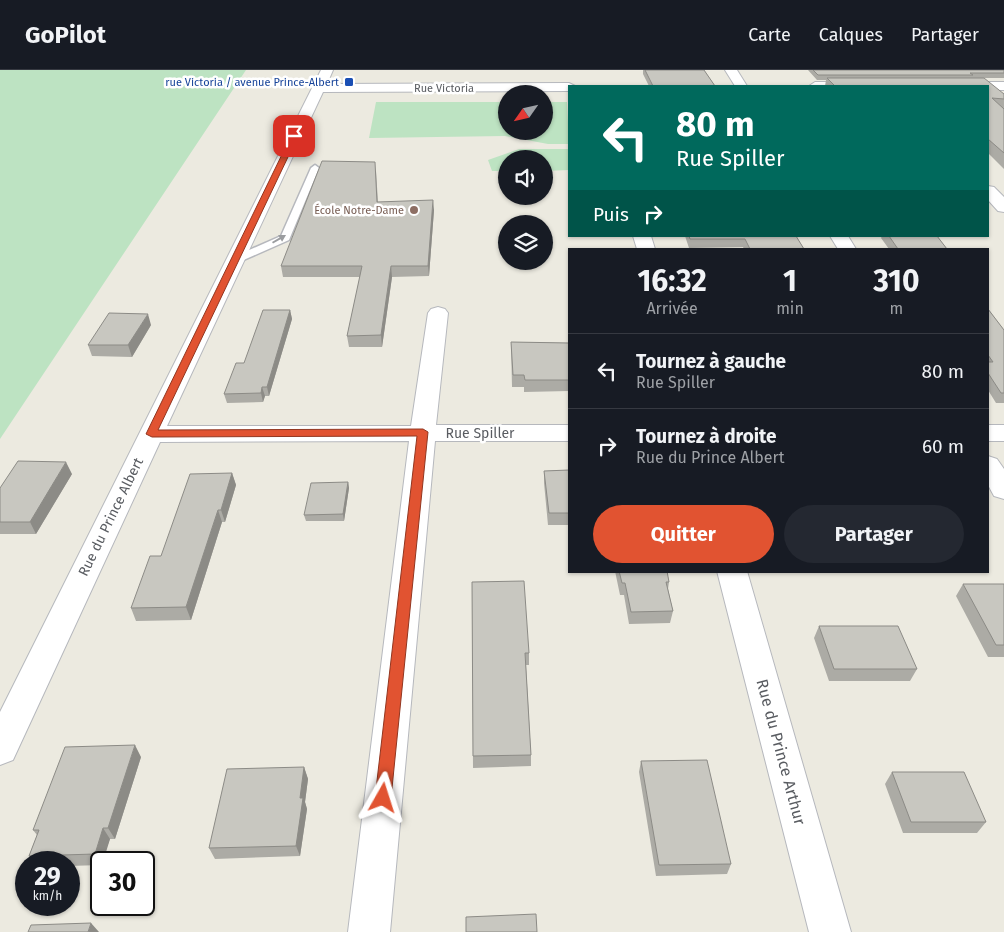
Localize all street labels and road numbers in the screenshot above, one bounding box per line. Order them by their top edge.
street label: Rue Victoria [414,82,474,95]
street label: Rue Spiller [445,425,515,442]
street label: Rue du Prince Albert [75,454,148,579]
street label: Rue du Prince Arthur [752,677,810,828]

